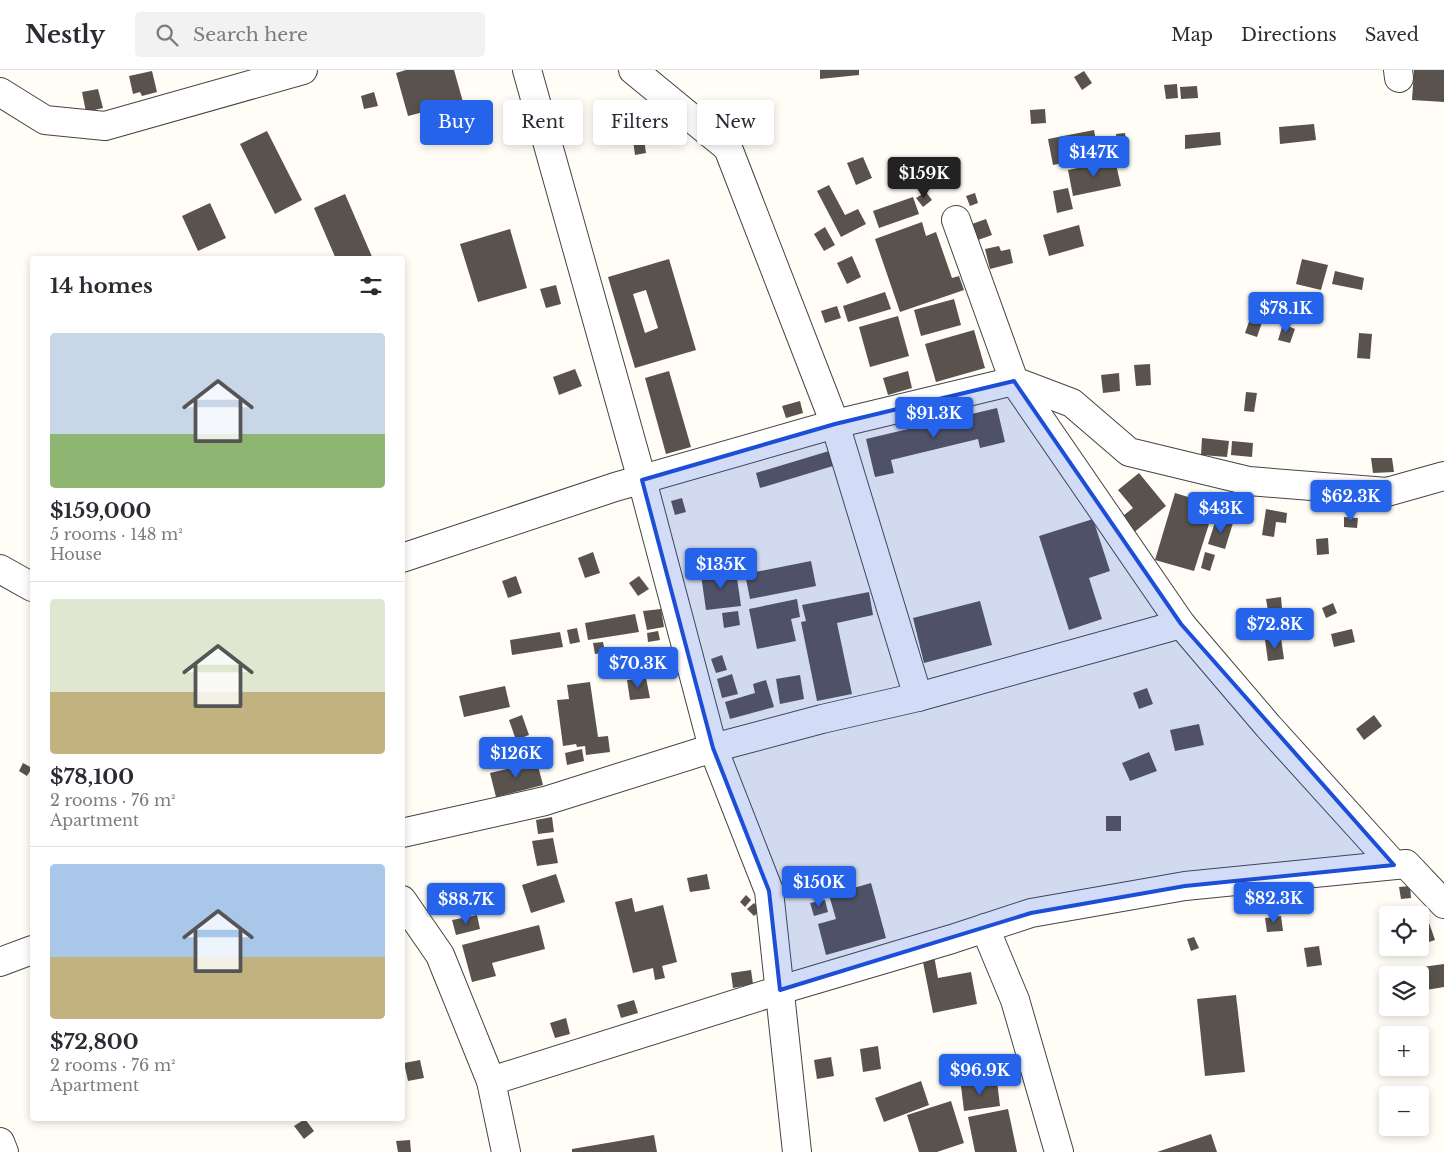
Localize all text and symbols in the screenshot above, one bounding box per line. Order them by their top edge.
search box [135,12,485,57]
text: Nestly [25,20,105,49]
icon: search [153,21,181,49]
text: Search here [193,23,308,46]
text: Map [1171,24,1213,46]
text: Directions [1241,24,1337,46]
text: Saved [1365,24,1419,46]
chip: Buy [420,100,493,145]
chip: Rent [503,100,583,145]
chip: Filters [593,100,687,145]
chip: New [697,100,774,145]
pin: $147K [1059,136,1129,178]
text: $147K [1069,142,1119,162]
pin: $159K [889,156,959,199]
text: $159K [899,163,949,183]
icon: filters [357,272,385,300]
text: 14 homes [50,273,153,299]
pin: $78.1K [1245,292,1327,334]
text: $78.1K [1259,298,1313,318]
icon: home [173,366,263,456]
pin: $91.3K [893,396,975,439]
text: $91.3K [906,403,962,423]
pin: $62.3K [1310,480,1392,522]
text: $62.3K [1321,486,1381,506]
pin: $43K [1191,492,1251,534]
text: $159,000 [50,498,151,524]
text: $43K [1199,498,1243,518]
text: 5 rooms · 148 m² [50,524,183,544]
text: House [50,544,102,564]
pin: $135K [686,548,756,590]
text: $135K [696,554,746,574]
pin: $72.8K [1234,608,1316,650]
text: $72.8K [1247,614,1303,634]
icon: home [173,631,263,721]
pin: $70.3K [597,646,679,689]
text: $70.3K [609,653,667,673]
pin: $126K [481,736,551,779]
text: $126K [490,743,542,763]
text: $78,100 [50,764,134,790]
text: 2 rooms · 76 m² [50,790,176,810]
text: Apartment [50,810,139,830]
pin: $150K [784,866,854,908]
text: $150K [793,872,845,892]
pin: $88.7K [425,882,507,925]
pin: $82.3K [1233,882,1315,924]
text: $82.3K [1245,888,1303,908]
text: $88.7K [438,889,494,909]
icon: home [173,896,263,986]
map controls [1379,906,1429,1136]
button: locate [1379,906,1429,956]
button: layers [1379,966,1429,1016]
button: + [1379,1026,1429,1076]
text: $72,800 [50,1029,139,1055]
pin: $96.9K [939,1054,1021,1096]
text: 2 rooms · 76 m² [50,1055,176,1075]
text: $96.9K [950,1060,1010,1080]
text: Apartment [50,1075,139,1095]
button: − [1379,1086,1429,1136]

